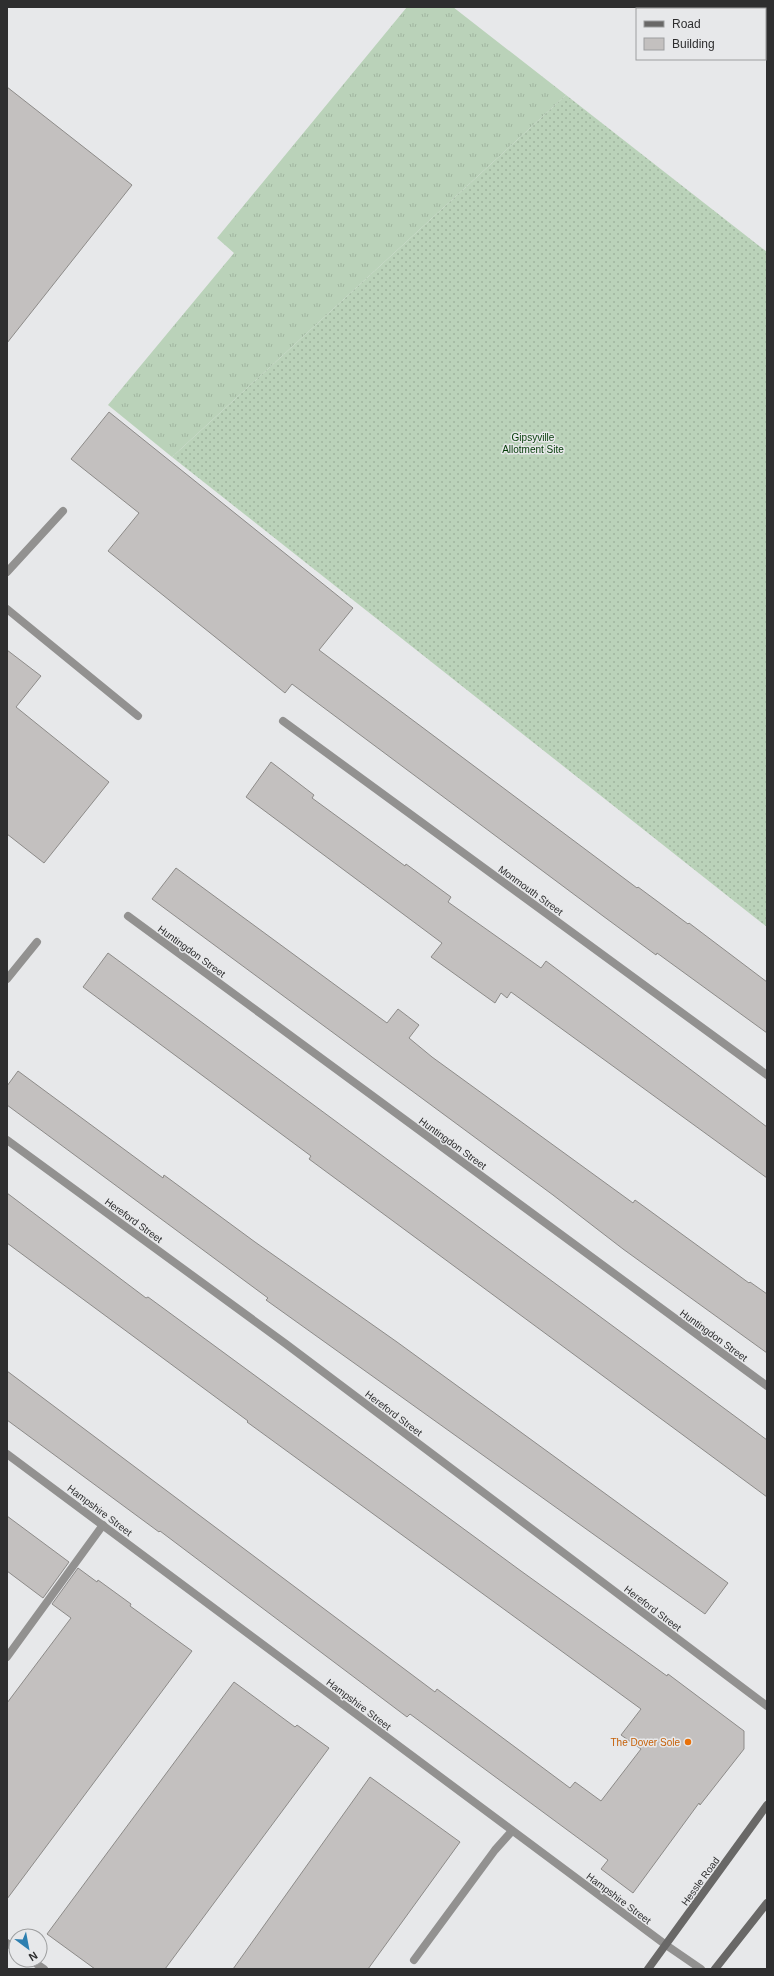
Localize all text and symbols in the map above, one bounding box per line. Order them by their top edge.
legend [636,8,766,60]
text: Road [672,17,701,31]
text: Building [672,37,715,51]
park label: Gipsyville Allotment Site [502,432,564,455]
street label: Monmouth Street [496,863,565,918]
street label: Huntingdon Street [156,923,228,980]
street label: Huntingdon Street [417,1115,489,1172]
street label: Hereford Street [103,1196,165,1245]
street label: Huntingdon Street [678,1307,750,1364]
street label: Hereford Street [363,1388,424,1438]
street label: Hampshire Street [65,1483,134,1538]
street label: Hereford Street [622,1583,683,1633]
street label: Hampshire Street [324,1677,393,1732]
place label: The Dover Sole [611,1737,680,1748]
marker: The Dover Sole [683,1737,693,1747]
street label: Hessle Road [679,1855,722,1908]
street label: Hampshire Street [584,1871,653,1926]
north arrow [8,1928,48,1968]
text: N [27,1949,40,1964]

